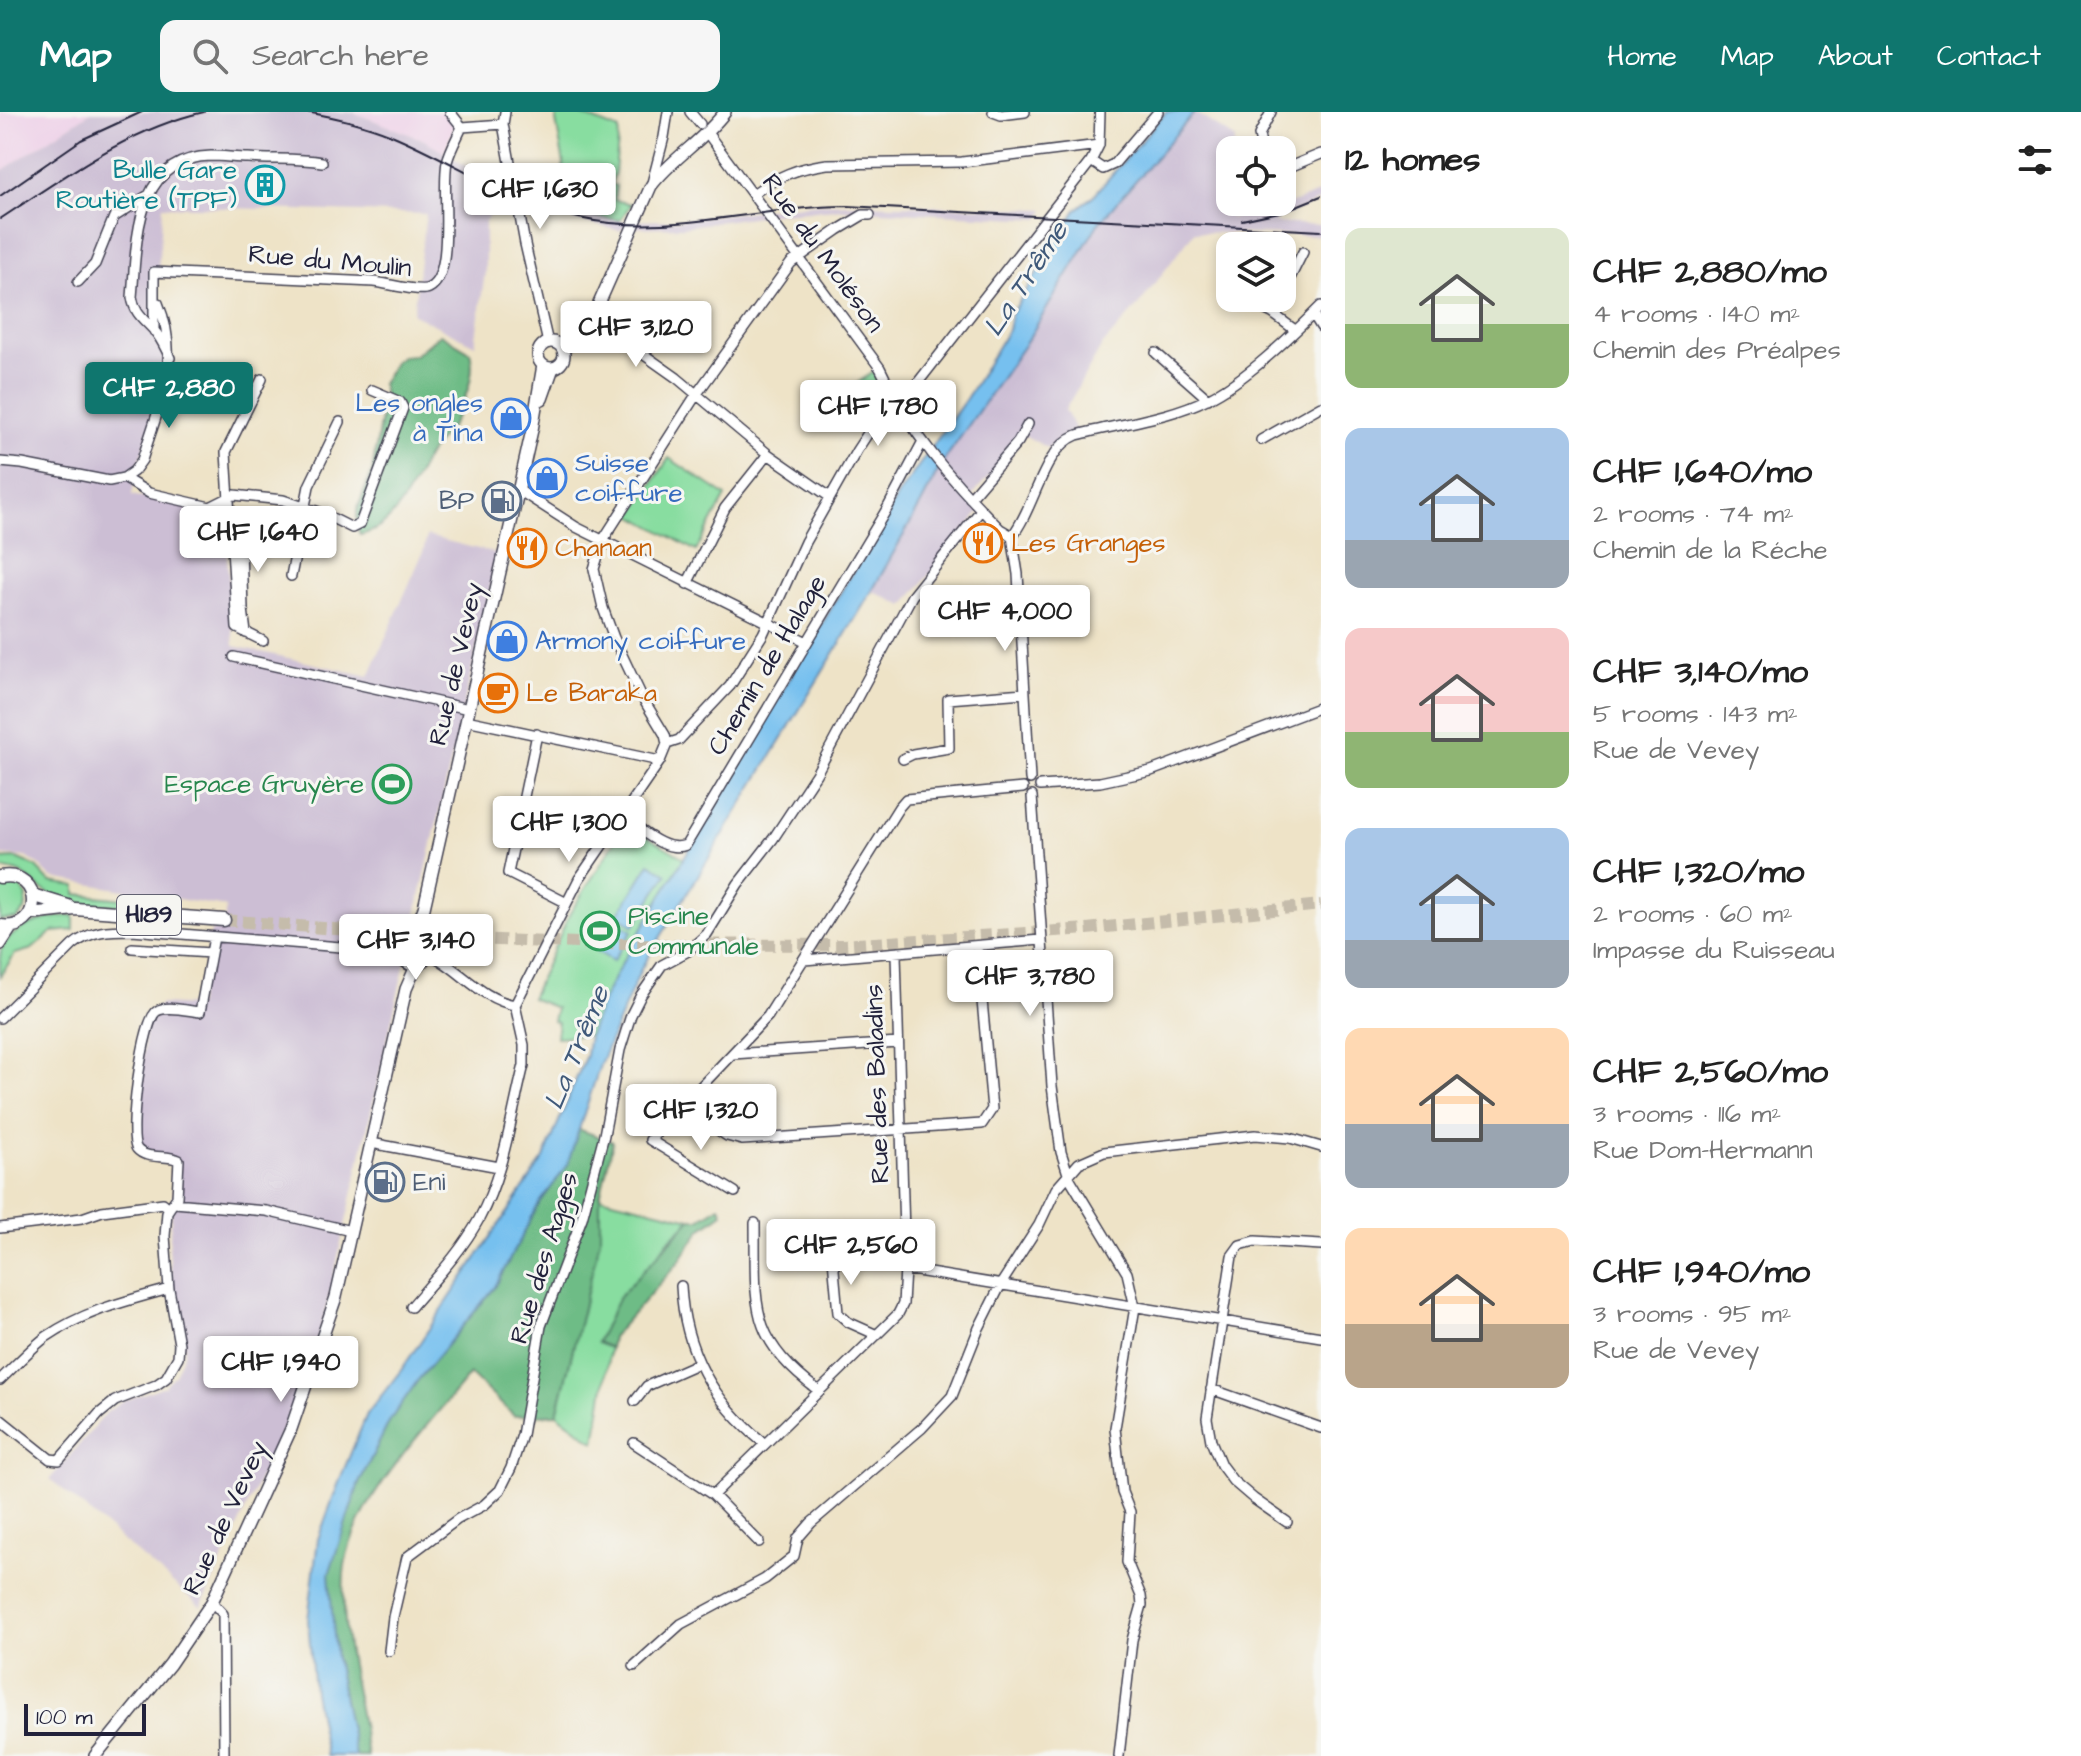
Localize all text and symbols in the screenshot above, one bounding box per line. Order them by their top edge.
search box [160,20,720,92]
text: Map [40,30,112,82]
icon: search [188,34,232,78]
text: Search here [252,35,429,77]
text: Home [1607,37,1677,76]
text: Map [1721,37,1774,76]
text: About [1818,37,1893,76]
text: Contact [1937,37,2041,76]
map controls [1216,136,1296,312]
button: locate [1216,136,1296,216]
text: 12 homes [1345,136,1480,184]
icon: filters [2013,138,2057,182]
place label: Bulle Gare Routière (TPF) [56,152,237,218]
pin: CHF 1,630 [448,163,632,231]
building icon: Bulle Gare Routière (TPF) [244,164,286,206]
street label: Rue du Moléson [753,166,893,340]
text: CHF 1,630 [482,171,598,207]
water label: La Trême [974,212,1079,344]
button: layers [1216,232,1296,312]
street label: Rue du Moulin [247,236,413,286]
text: CHF 2,880/mo [1593,248,1827,296]
icon: home [1409,260,1505,356]
text: 4 rooms · 140 m² [1593,296,1800,332]
pin: CHF 3,120 [544,301,728,369]
text: CHF 3,120 [578,309,694,345]
text: Chemin des Préalpes [1593,332,1841,368]
pin: CHF 2,880 [77,362,261,430]
text: CHF 2,880 [103,370,235,406]
pin: CHF 1,780 [786,380,970,448]
place label: Les ongles à Tina [355,385,483,451]
text: CHF 1,780 [818,388,938,424]
shop icon: Les ongles à Tina [490,397,532,439]
place label: Suisse coiffure [575,445,683,511]
text: CHF 1,640/mo [1593,448,1812,496]
shop icon: Suisse coiffure [526,457,568,499]
icon: home [1409,460,1505,556]
fuel station icon: BP [481,480,523,522]
place label: BP [439,483,474,519]
text: 2 rooms · 74 m² [1593,496,1794,532]
pin: CHF 1,640 [166,506,350,574]
text: CHF 1,640 [198,514,318,550]
restaurant icon: Les Granges [962,522,1004,564]
place label: Les Granges [1011,525,1166,563]
restaurant icon: Chanaan [506,527,548,569]
place label: Chanaan [555,530,652,566]
text: Chemin de la Réche [1593,532,1827,568]
street label: Chemin de Halage [699,568,837,763]
street label: Rue de Vevey [420,579,494,749]
pin: CHF 4,000 [913,585,1097,653]
text: CHF 4,000 [938,593,1072,629]
shop icon: Armony coiffure [486,620,528,662]
place label: Armony coiffure [535,623,746,661]
text: CHF 3,140/mo [1593,648,1808,696]
icon: home [1409,660,1505,756]
cafe icon: Le Baraka [477,672,519,714]
place label: Le Baraka [526,675,657,711]
text: 5 rooms · 143 m² [1593,696,1798,732]
text: Rue de Vevey [1593,732,1759,768]
sports icon: Espace Gruyère [371,763,413,805]
place label: Espace Gruyère [165,766,364,804]
pin: CHF 1,300 [477,796,661,864]
text: CHF 1,300 [511,804,627,840]
text: CHF 1,320/mo [1593,848,1804,896]
icon: home [1409,860,1505,956]
road number: H189 [117,895,181,935]
text: 2 rooms · 60 m² [1593,896,1793,932]
place label: Piscine Communale [628,898,759,964]
sports icon: Piscine Communale [579,910,621,952]
pin: CHF 3,140 [324,914,508,982]
text: CHF 3,140 [357,922,475,958]
text: Impasse du Ruisseau [1593,932,1835,968]
pin: CHF 3,780 [938,950,1122,1018]
text: CHF 3,780 [965,958,1095,994]
water label: La Trême [535,979,620,1115]
street label: Rue des Baladins [856,984,898,1184]
text: CHF 2,560/mo [1593,1048,1828,1096]
icon: home [1409,1060,1505,1156]
pin: CHF 1,320 [609,1084,793,1152]
text: CHF 1,320 [643,1092,759,1128]
text: 3 rooms · 116 m² [1593,1096,1781,1132]
text: Rue Dom-Hermann [1593,1132,1813,1168]
fuel station icon: Eni [364,1161,406,1203]
place label: Eni [413,1164,445,1200]
street label: Rue des Agges [501,1168,589,1349]
pin: CHF 2,560 [759,1219,943,1287]
text: CHF 2,560 [784,1227,918,1263]
text: CHF 1,940/mo [1593,1248,1810,1296]
icon: home [1409,1260,1505,1356]
text: 3 rooms · 95 m² [1593,1296,1792,1332]
text: Rue de Vevey [1593,1332,1759,1368]
pin: CHF 1,940 [189,1336,373,1404]
text: CHF 1,940 [221,1344,341,1380]
street label: Rue de Vevey [174,1435,278,1602]
scale bar [24,1700,146,1736]
text: 100 m [36,1702,93,1733]

